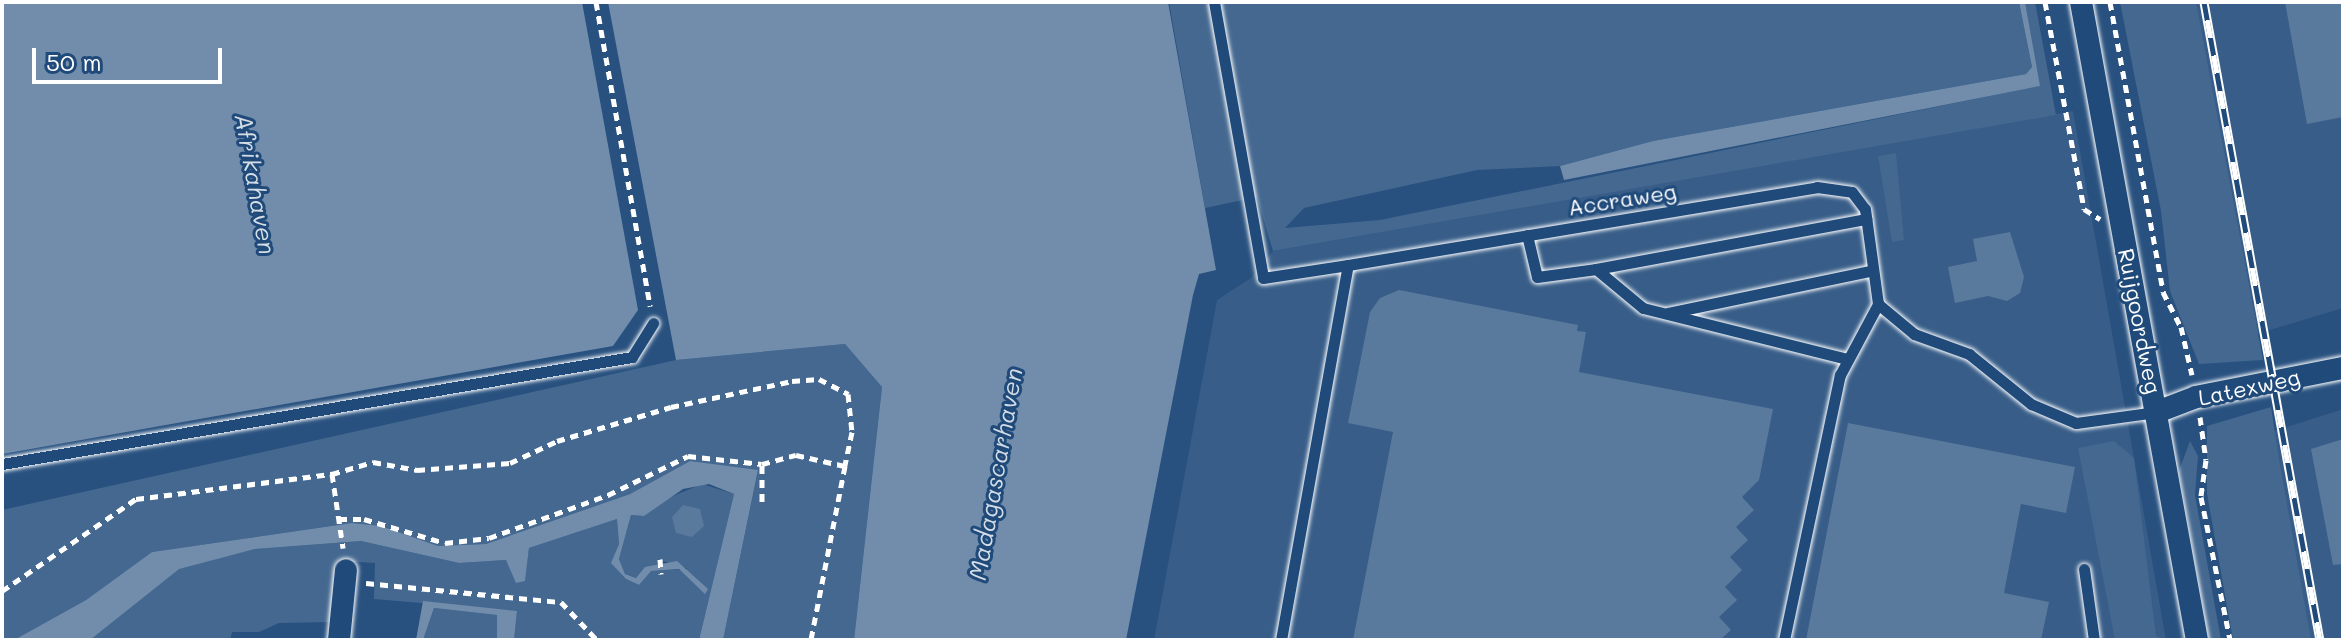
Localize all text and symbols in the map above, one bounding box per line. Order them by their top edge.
scale bar [36,32,226,82]
text: 50 m [46,46,102,77]
water label: Afrikahaven [229,111,283,257]
street label: Accraweg [1566,177,1678,221]
street label: Ruijgoordweg [2113,246,2167,396]
street label: Latexweg [2196,363,2302,411]
water label: Madagascarhaven [962,366,1028,582]

